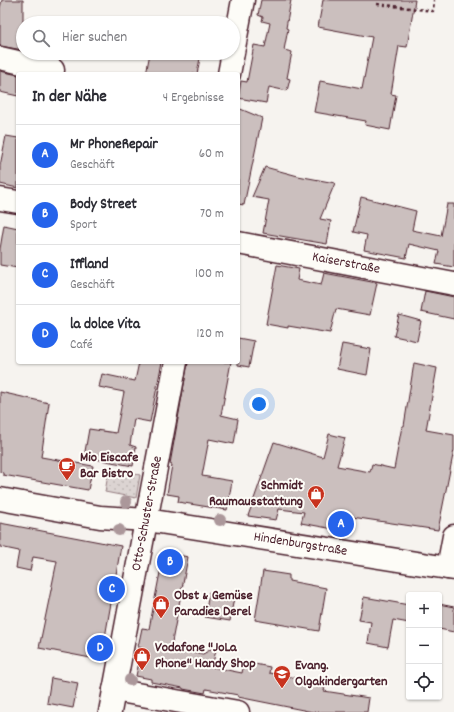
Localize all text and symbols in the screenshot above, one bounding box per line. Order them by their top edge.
search box [16,16,240,60]
icon: search [30,27,52,49]
text: Hier suchen [62,27,127,49]
text: In der Nähe [32,86,107,110]
text: 4 Ergebnisse [163,89,224,108]
text: Mr PhoneRepair [70,134,158,156]
text: A [41,145,49,164]
text: 60 m [199,145,224,164]
text: Geschäft [70,156,115,175]
text: Body Street [70,194,137,216]
text: B [42,205,48,224]
text: 70 m [200,205,224,224]
text: Sport [70,216,97,235]
street label: Kaiserstraße [311,247,382,280]
text: Iffland [70,254,109,276]
text: C [42,265,48,284]
text: 100 m [195,265,224,284]
text: Geschäft [70,276,115,295]
text: la dolce Vita [70,314,140,336]
text: D [42,325,48,344]
text: 120 m [196,325,224,344]
text: Café [70,336,93,355]
your location [249,394,269,414]
place label: Mio Eiscafe Bar Bistro [80,448,138,484]
street label: Otto-Schuster-Straße [127,454,168,573]
cafe icon: Mio Eiscafe Bar Bistro [57,456,77,481]
place label: Schmidt Raumausstattung [209,476,304,512]
shop icon: Schmidt Raumausstattung [306,484,326,509]
pin: A [328,509,354,539]
street label: Hindenburgstraße [252,527,349,562]
pin: B [157,547,183,577]
pin: C [99,574,125,604]
place label: Obst & Gemüse Paradies Derel [174,586,253,622]
map controls [406,592,442,700]
button: + [406,592,442,628]
shop icon: Obst & Gemüse Paradies Derel [151,594,171,619]
button: − [406,628,442,664]
pin: D [87,633,113,663]
place label: Vodafone "JoLa Phone" Handy Shop [155,638,256,674]
shop icon: Vodafone "JoLa Phone" Handy Shop [132,646,152,671]
place label: Evang. Olgakindergarten [295,656,388,692]
school or university icon: Evang. Olgakindergarten [272,664,292,689]
button: locate [406,664,442,700]

